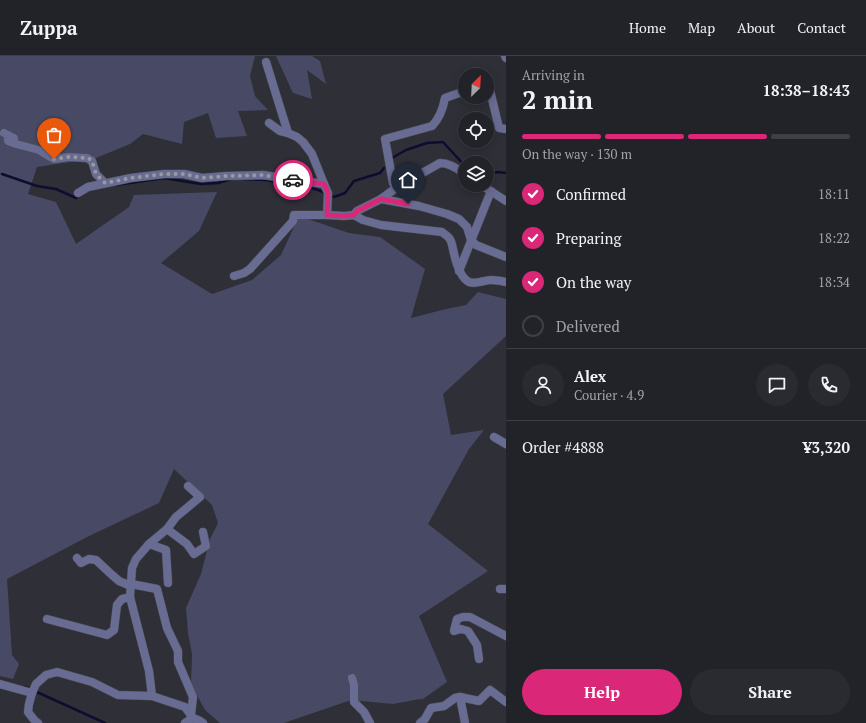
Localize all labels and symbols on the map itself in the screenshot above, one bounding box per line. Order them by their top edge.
north arrow [458,68,494,104]
pin [37,118,71,159]
courier [273,160,313,200]
pin [391,163,425,204]

